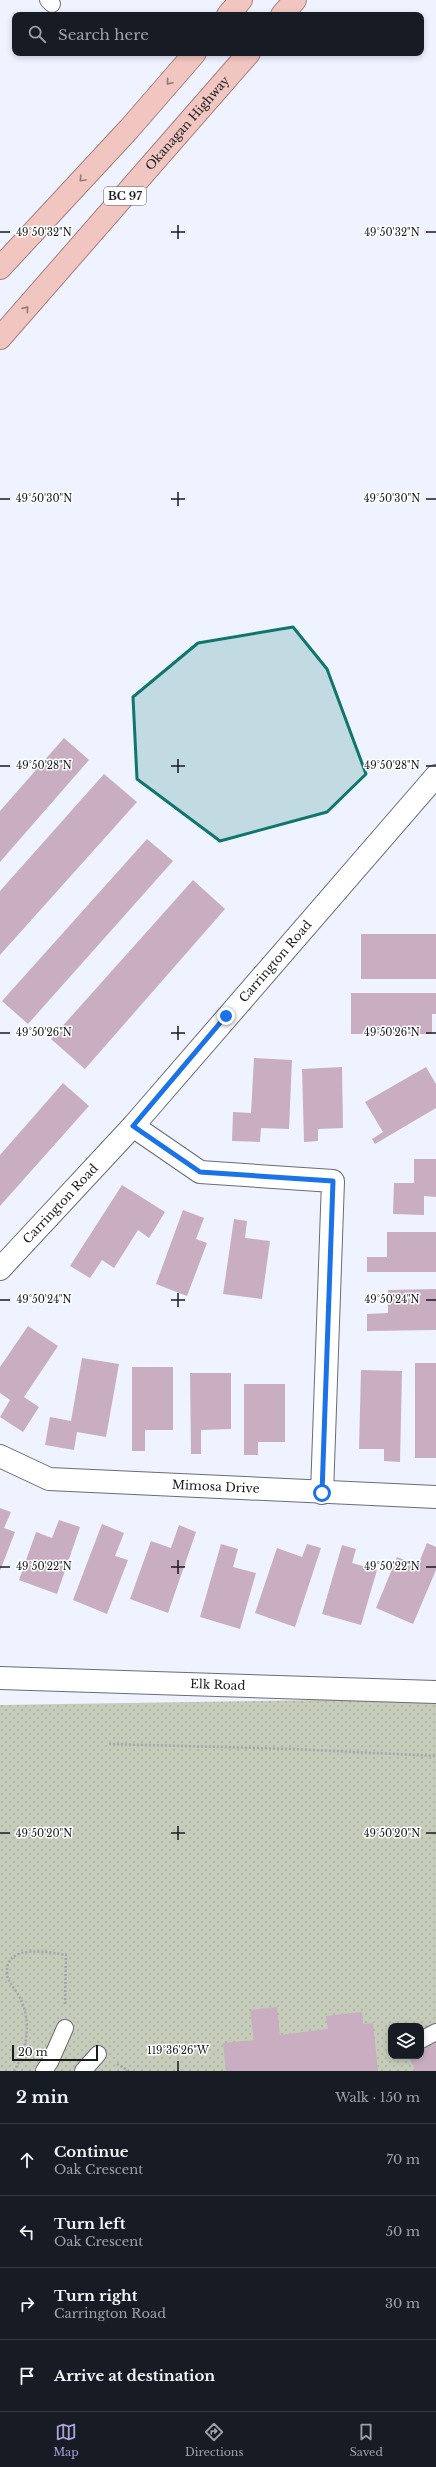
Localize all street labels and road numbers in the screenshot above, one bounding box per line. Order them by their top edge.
street label: Okanagan Highway [142,73,233,173]
road number: BC 97 [104,187,146,205]
street label: Carrington Road [236,917,315,1005]
street label: Carrington Road [20,1161,101,1246]
street label: Mimosa Drive [172,1477,260,1496]
street label: Elk Road [190,1676,246,1693]

